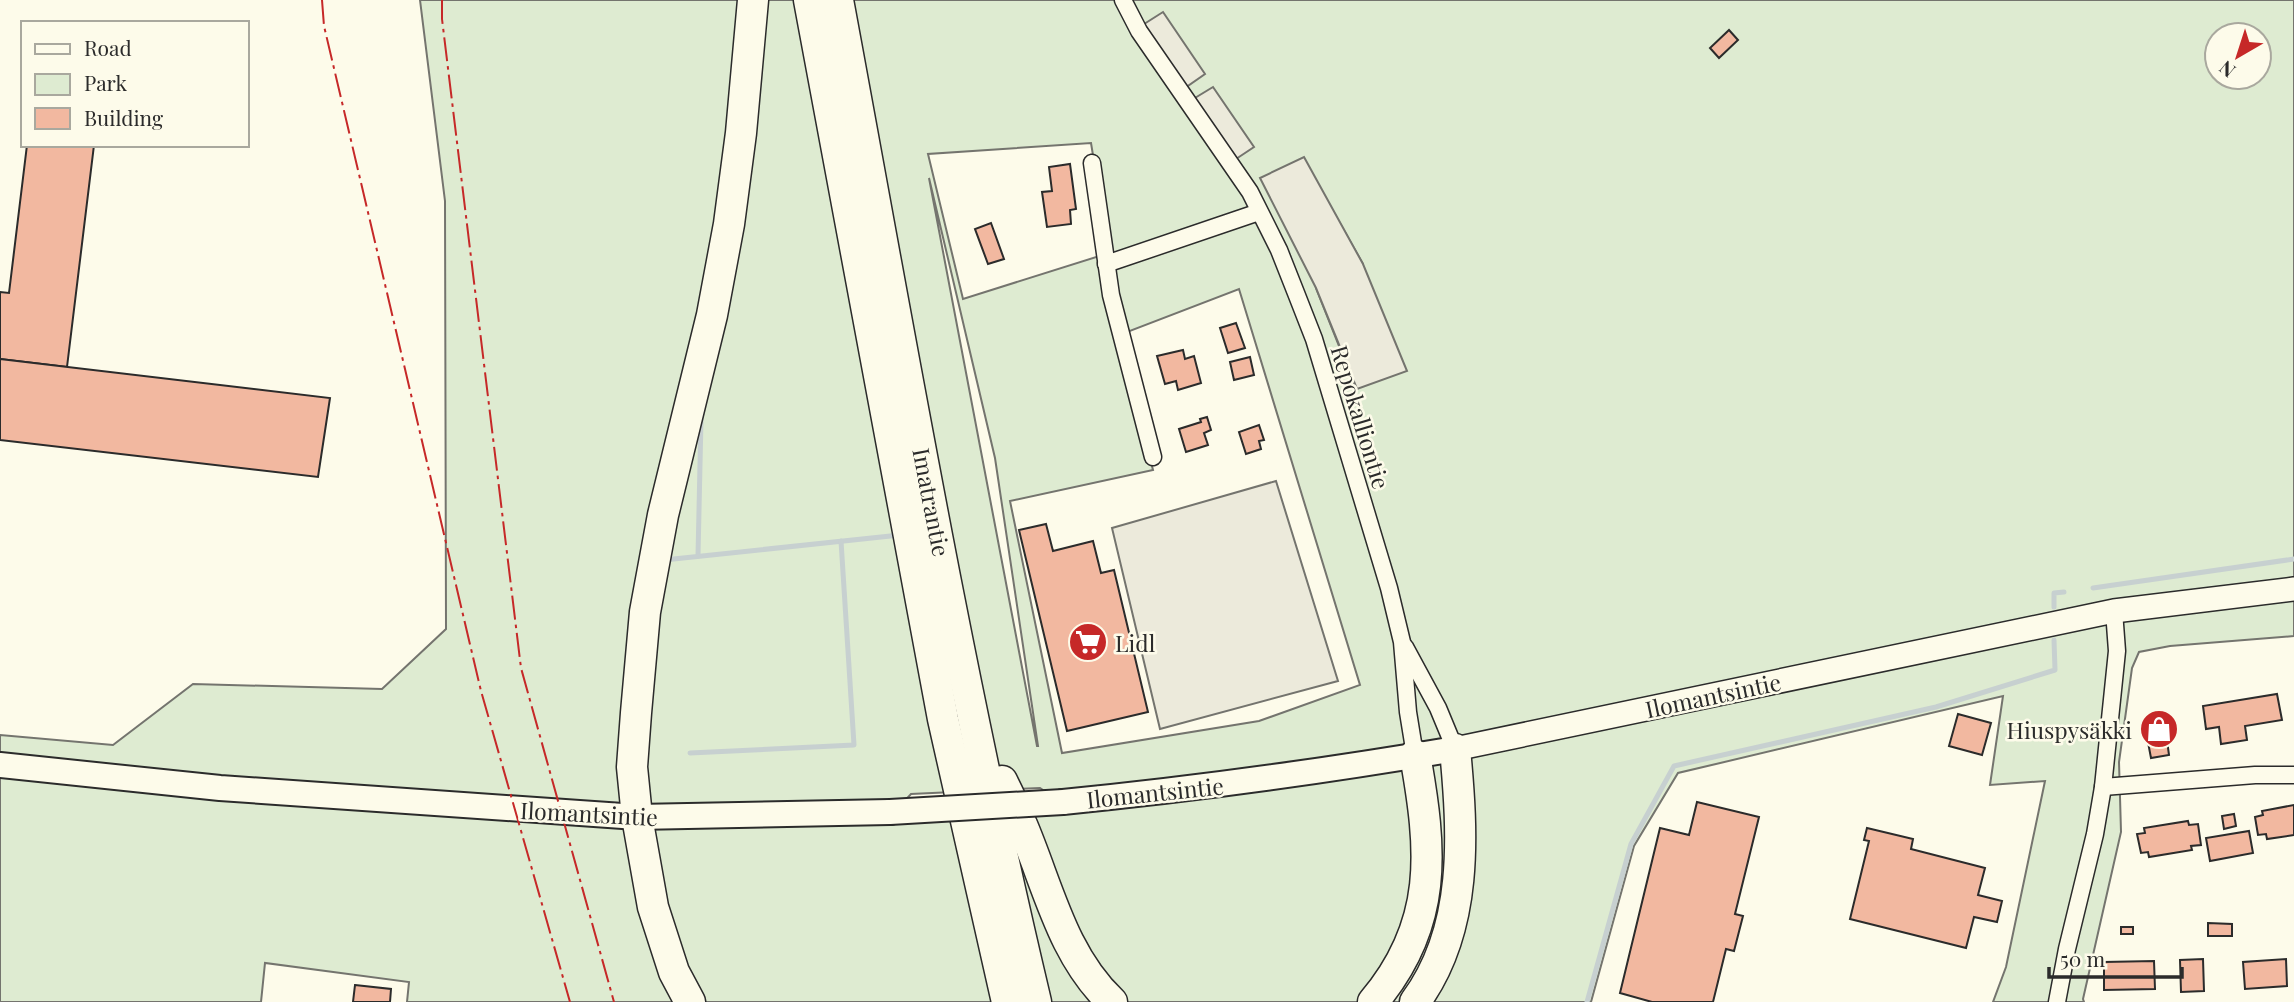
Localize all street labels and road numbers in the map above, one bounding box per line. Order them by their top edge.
street label: Repokalliontie [1324,341,1398,493]
street label: Imatrantie [906,445,958,559]
street label: Ilomantsintie [1642,666,1784,724]
street label: Ilomantsintie [1085,769,1225,815]
street label: Ilomantsintie [519,794,659,832]

